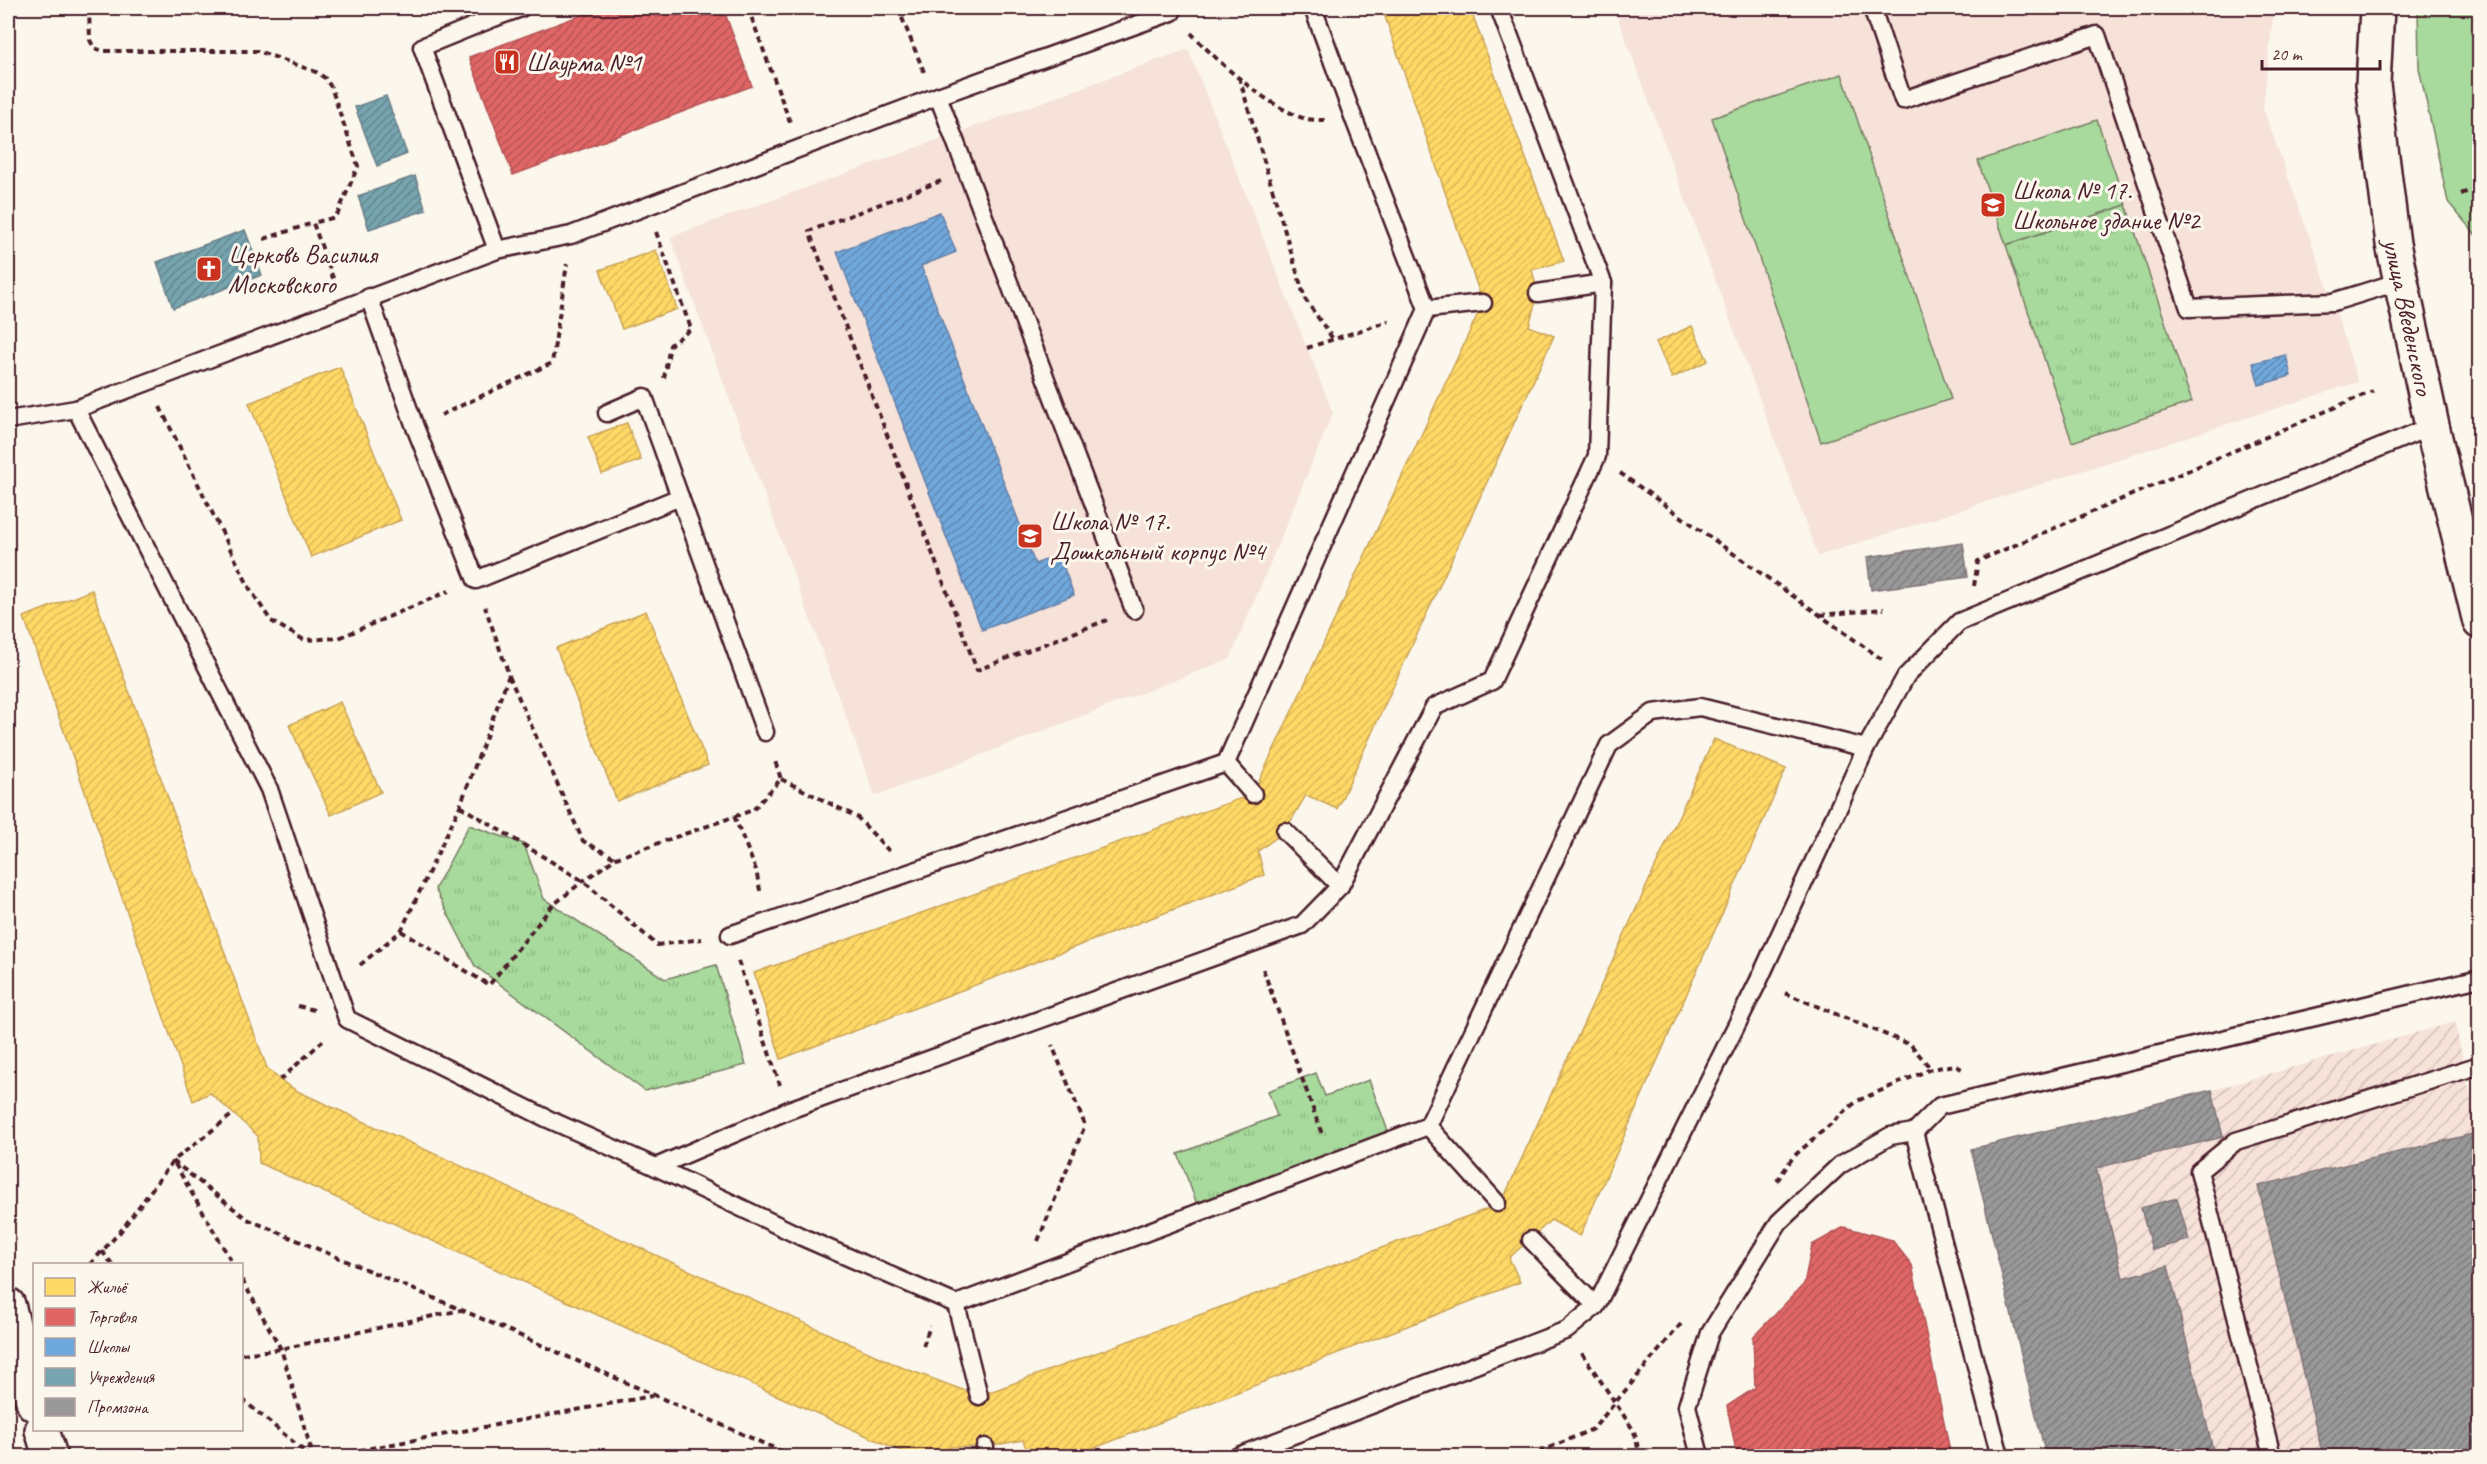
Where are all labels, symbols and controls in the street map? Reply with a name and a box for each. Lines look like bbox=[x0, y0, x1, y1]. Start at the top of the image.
scale bar bbox=[2262, 33, 2380, 71]
text: 20 m bbox=[2271, 43, 2304, 65]
place label: Шаурма №1 bbox=[526, 46, 643, 79]
restaurant icon: Шаурма №1 bbox=[492, 47, 522, 77]
place label: Школа № 17. Школьное здание №2 bbox=[2012, 174, 2202, 237]
school or university icon: Школа № 17. Школьное здание №2 bbox=[1978, 190, 2008, 220]
street label: улица Введенского bbox=[2376, 235, 2442, 400]
place label: Церковь Василия Московского bbox=[228, 238, 379, 301]
church icon: Церковь Василия Московского bbox=[194, 254, 224, 284]
place label: Школа № 17. Дошкольный корпус №4 bbox=[1050, 505, 1267, 568]
school or university icon: Школа № 17. Дошкольный корпус №4 bbox=[1015, 521, 1045, 551]
legend bbox=[33, 1263, 243, 1431]
text: Жильё bbox=[87, 1276, 129, 1298]
text: Торговля bbox=[87, 1306, 138, 1328]
text: Школы bbox=[87, 1336, 131, 1358]
text: Учреждения bbox=[87, 1366, 156, 1388]
text: Промзона bbox=[87, 1396, 149, 1418]

